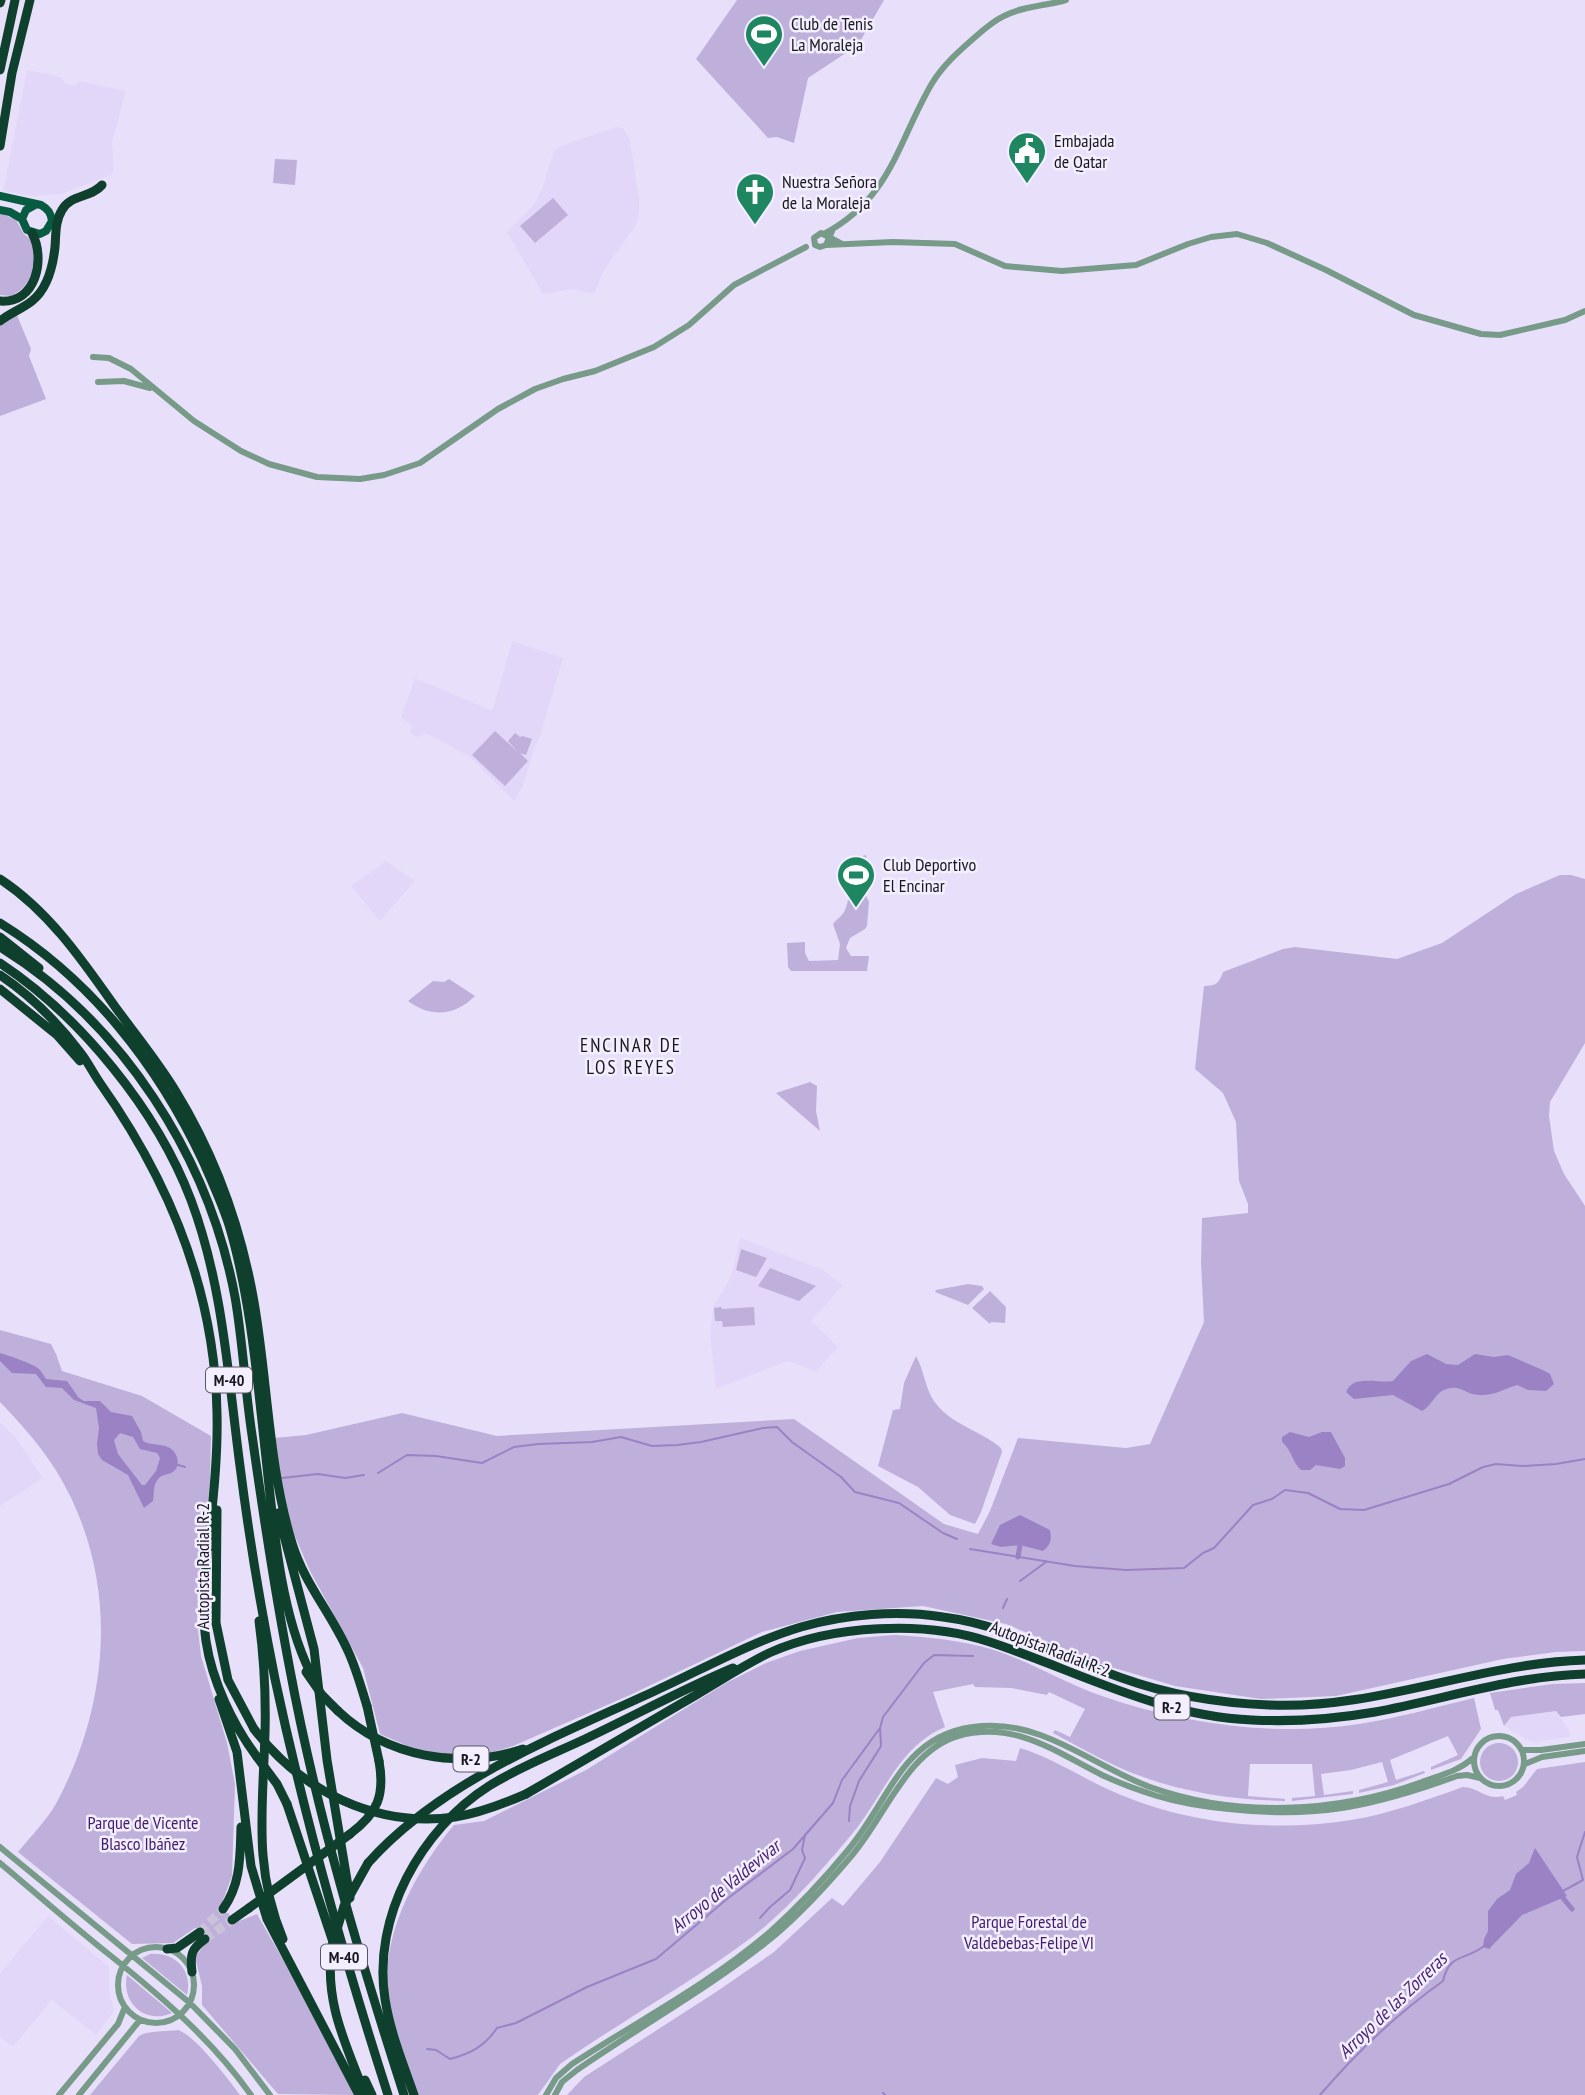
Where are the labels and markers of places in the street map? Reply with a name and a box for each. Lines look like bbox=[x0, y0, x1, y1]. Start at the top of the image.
place label: Club de Tenis La Moraleja bbox=[791, 12, 873, 56]
sports icon: Club de Tenis La Moraleja bbox=[743, 13, 785, 68]
place label: Embajada de Qatar bbox=[1054, 129, 1115, 173]
public building icon: Embajada de Qatar bbox=[1006, 130, 1048, 185]
place label: Nuestra Señora de la Moraleja bbox=[782, 170, 877, 214]
church icon: Nuestra Señora de la Moraleja bbox=[734, 171, 776, 226]
place label: Club Deportivo El Encinar bbox=[883, 853, 977, 897]
sports icon: Club Deportivo El Encinar bbox=[835, 854, 877, 909]

